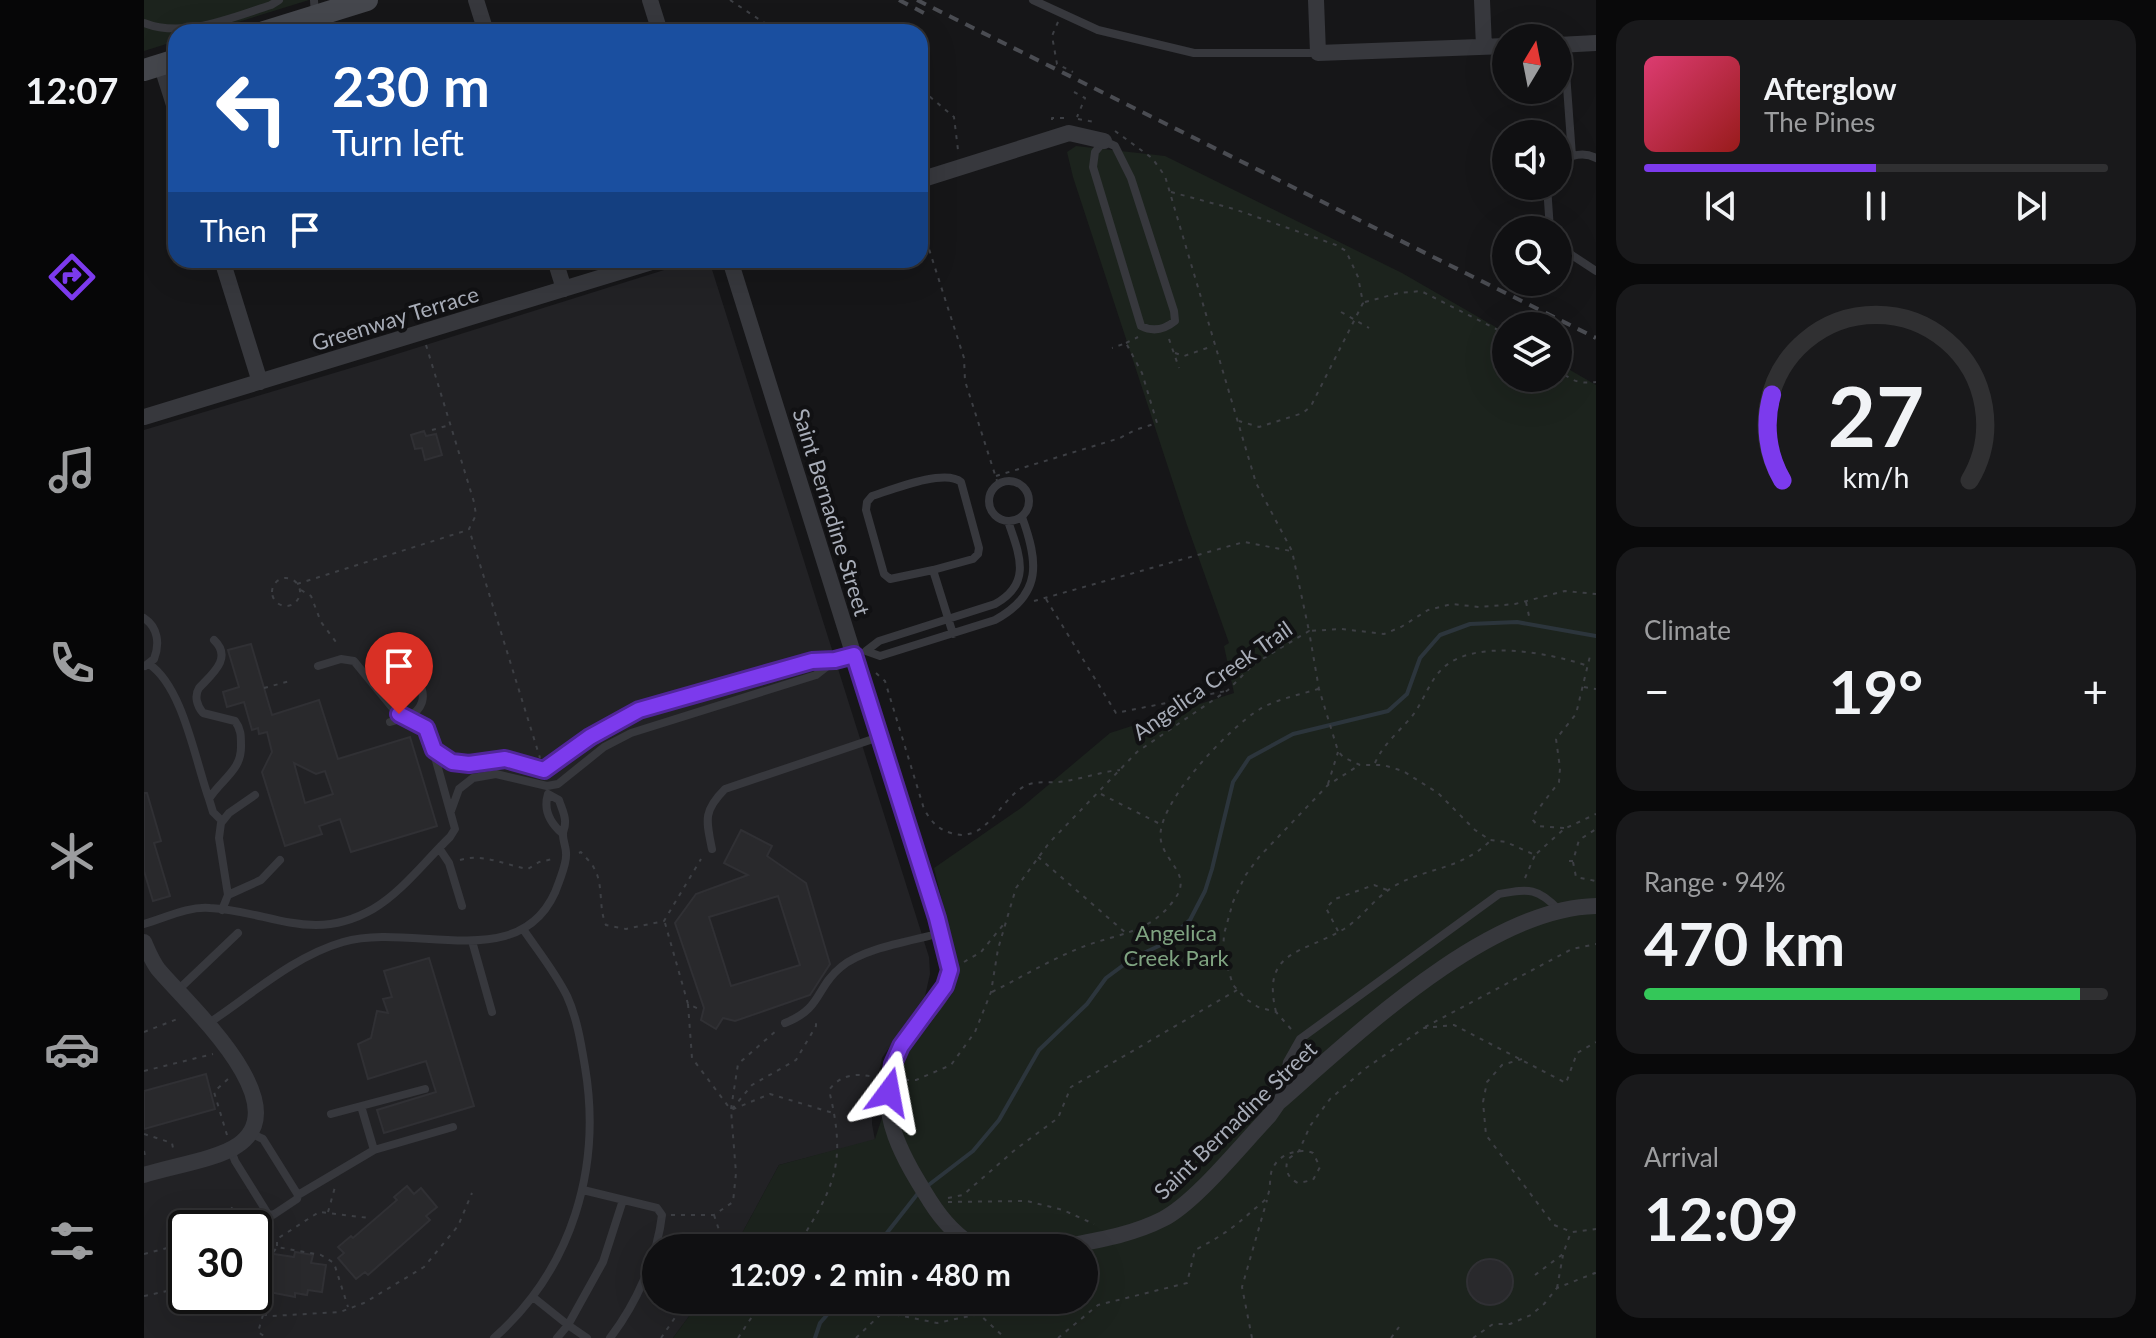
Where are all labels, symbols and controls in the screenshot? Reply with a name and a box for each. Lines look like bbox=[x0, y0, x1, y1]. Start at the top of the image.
north arrow bbox=[1492, 24, 1572, 104]
map controls bbox=[1492, 24, 1572, 392]
text: 230 m bbox=[332, 52, 490, 119]
icon: left bbox=[200, 56, 304, 160]
text: 12:07 bbox=[26, 68, 118, 112]
text: Afterglow bbox=[1764, 70, 1897, 106]
text: The Pines bbox=[1764, 106, 1875, 138]
text: Turn left bbox=[332, 120, 464, 164]
button: sound bbox=[1492, 120, 1572, 200]
icon: previous bbox=[1699, 184, 1743, 228]
icon: pause bbox=[1854, 184, 1898, 228]
icon: next bbox=[2009, 184, 2053, 228]
icon: arrive bbox=[283, 208, 327, 252]
text: Then bbox=[200, 212, 267, 248]
button: search bbox=[1492, 216, 1572, 296]
icon: directions bbox=[44, 249, 100, 305]
street label: Greenway Terrace bbox=[308, 280, 482, 356]
button: layers bbox=[1492, 312, 1572, 392]
text: 27 bbox=[1828, 365, 1924, 465]
street label: Saint Bernadine Street bbox=[788, 405, 876, 619]
icon: music bbox=[44, 442, 100, 498]
text: km/h bbox=[1843, 461, 1909, 495]
text: Climate bbox=[1644, 614, 1731, 646]
street label: Angelica Creek Trail bbox=[1127, 615, 1297, 745]
pin bbox=[365, 632, 433, 714]
icon: phone bbox=[44, 635, 100, 691]
icon: arrive bbox=[377, 644, 421, 688]
text: 19° bbox=[1829, 655, 1923, 727]
text: − bbox=[1644, 665, 1670, 717]
text: + bbox=[2082, 665, 2108, 717]
icon: climate bbox=[44, 828, 100, 884]
text: Range · 94% bbox=[1644, 866, 1786, 898]
text: 470 km bbox=[1644, 907, 1845, 979]
park label: Angelica Creek Park bbox=[1123, 919, 1229, 971]
icon: car bbox=[44, 1021, 100, 1077]
street label: Saint Bernadine Street bbox=[1148, 1035, 1322, 1205]
position arrow bbox=[847, 1050, 931, 1134]
text: Arrival bbox=[1644, 1141, 1719, 1173]
text: 12:09 bbox=[1644, 1182, 1799, 1254]
speed limit sign: 30 bbox=[168, 1210, 272, 1314]
icon: filters bbox=[44, 1213, 100, 1269]
text: 12:09 · 2 min · 480 m bbox=[729, 1256, 1011, 1292]

